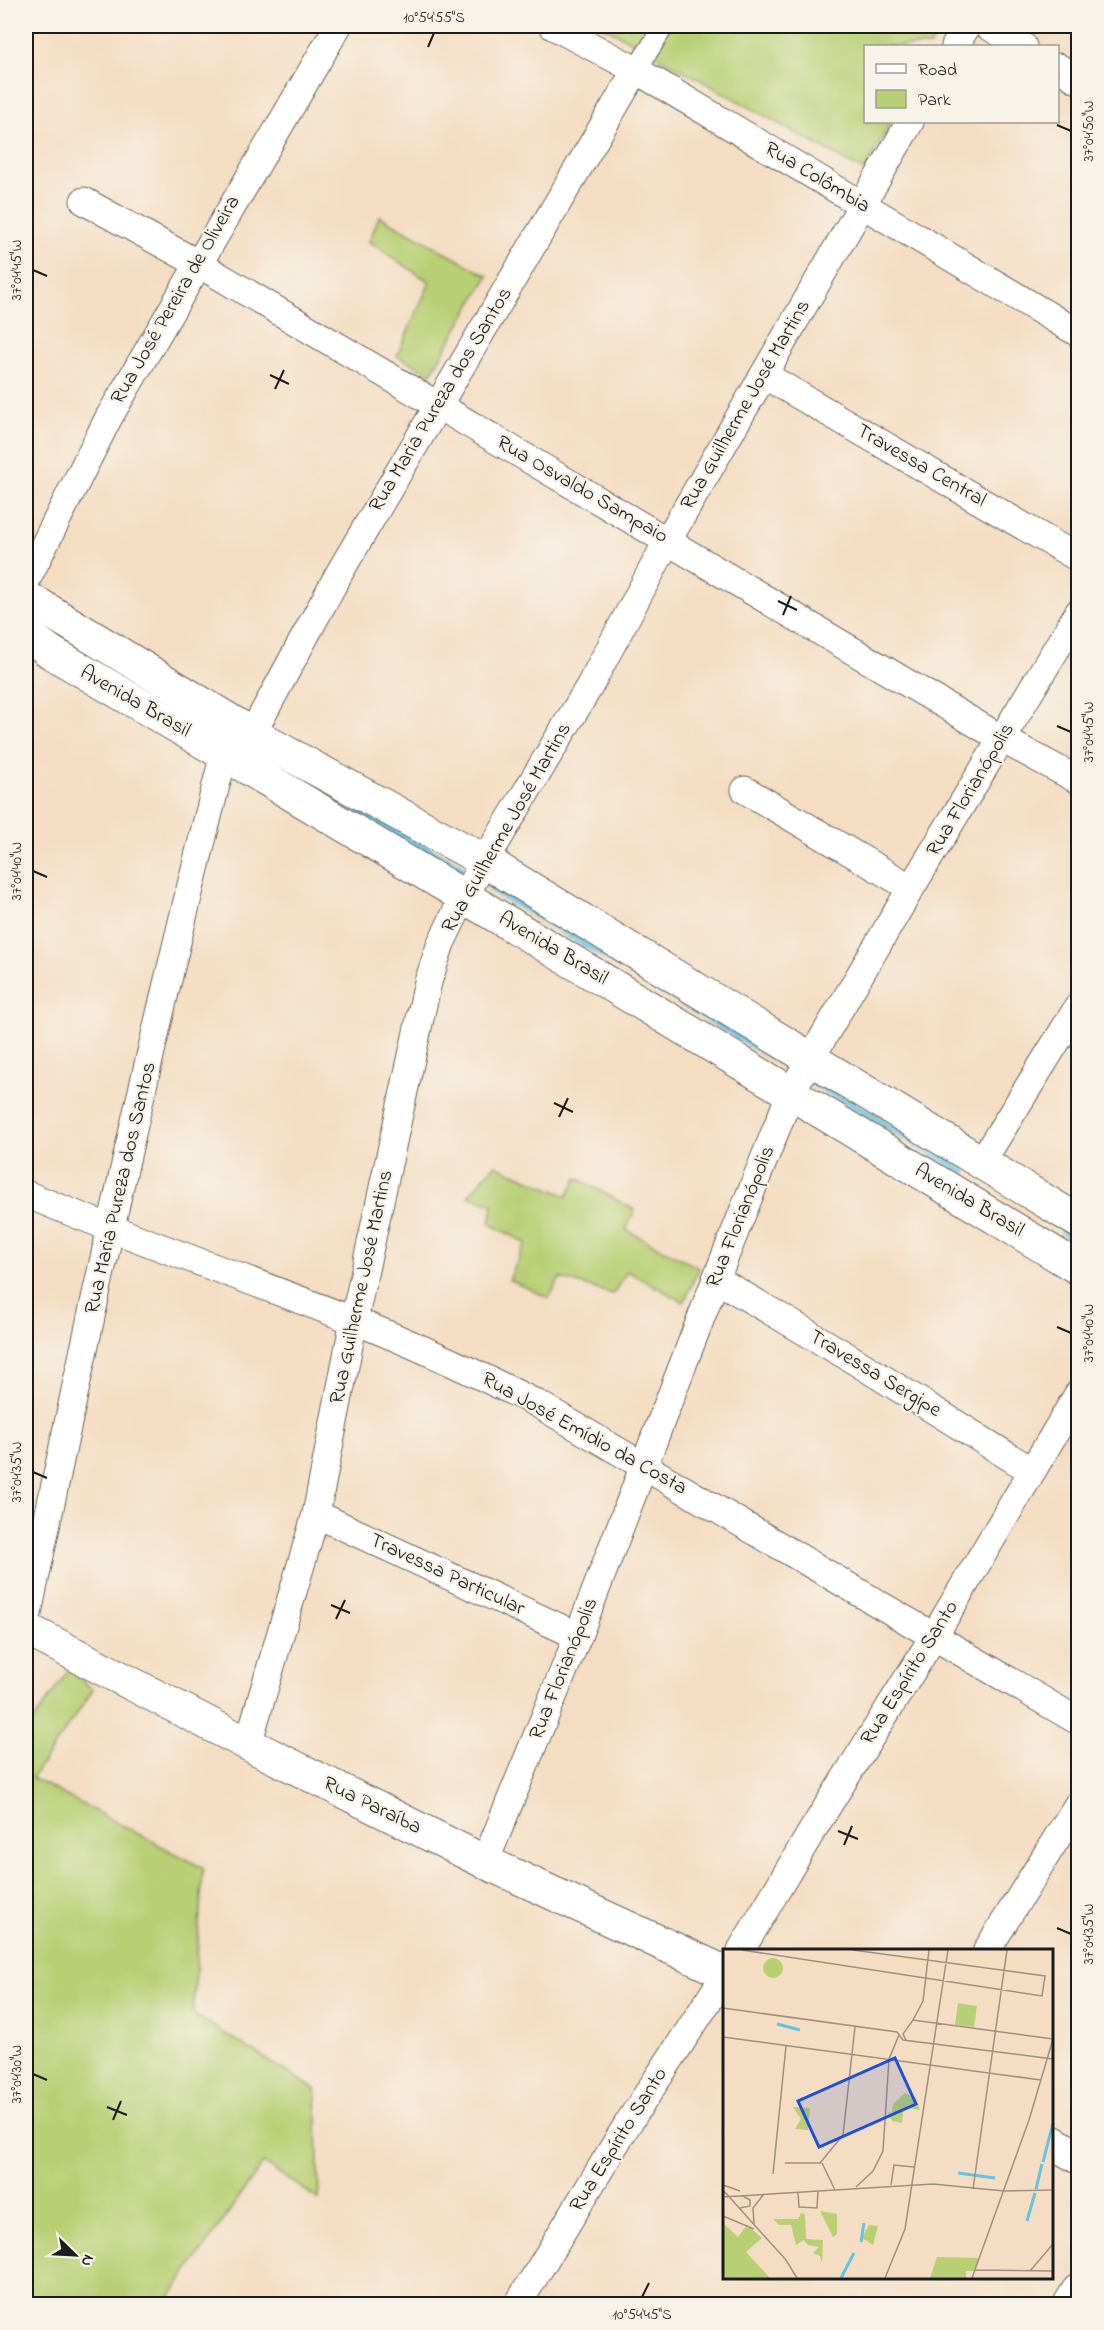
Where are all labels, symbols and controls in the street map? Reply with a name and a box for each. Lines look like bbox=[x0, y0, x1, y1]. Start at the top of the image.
text: 10°54'55"S bbox=[403, 7, 465, 29]
legend bbox=[864, 45, 1059, 123]
text: Road bbox=[918, 58, 957, 84]
text: Park bbox=[918, 88, 951, 114]
text: 37°04'50"W bbox=[1078, 101, 1100, 161]
street label: Rua Colômbia bbox=[758, 135, 876, 221]
street label: Rua José Pereira de Oliveira bbox=[104, 190, 248, 410]
text: 37°04'45"W bbox=[6, 240, 28, 300]
street label: Rua Maria Pureza dos Santos bbox=[362, 282, 520, 518]
street label: Rua Guilherme José Martins bbox=[673, 294, 819, 516]
street label: Travessa Central bbox=[850, 417, 992, 515]
street label: Rua Osvaldo Sampaio bbox=[490, 428, 674, 552]
street label: Avenida Brasil bbox=[74, 658, 196, 746]
text: 37°04'45"W bbox=[1078, 702, 1100, 762]
street label: Rua Guilherme José Martins bbox=[434, 717, 580, 939]
street label: Rua Florianópolis bbox=[919, 718, 1023, 862]
text: 37°04'40"W bbox=[6, 842, 28, 900]
street label: Avenida Brasil bbox=[492, 904, 614, 994]
street label: Rua Maria Pureza dos Santos bbox=[77, 1059, 165, 1317]
street label: Rua Florianópolis bbox=[699, 1141, 783, 1293]
street label: Avenida Brasil bbox=[908, 1156, 1030, 1246]
street label: Rua Guilherme José Martins bbox=[323, 1167, 401, 1407]
text: 37°04'40"W bbox=[1078, 1304, 1100, 1362]
street label: Travessa Sergipe bbox=[802, 1323, 947, 1427]
street label: Rua José Emídio da Costa bbox=[476, 1365, 692, 1503]
text: 37°04'35"W bbox=[6, 1442, 28, 1502]
street label: Travessa Particular bbox=[364, 1526, 530, 1624]
street label: Rua Florianópolis bbox=[522, 1593, 606, 1745]
street label: Rua Espírito Santo bbox=[853, 1595, 967, 1751]
street label: Rua Paraíba bbox=[318, 1769, 426, 1843]
text: 37°04'35"W bbox=[1078, 1904, 1100, 1964]
inset map bbox=[723, 1949, 1053, 2279]
text: 37°04'30"W bbox=[6, 2045, 28, 2103]
street label: Rua Espírito Santo bbox=[562, 2062, 676, 2218]
north arrow bbox=[45, 2225, 105, 2285]
text: N bbox=[74, 2250, 100, 2270]
text: 10°54'45"S bbox=[612, 2304, 672, 2326]

